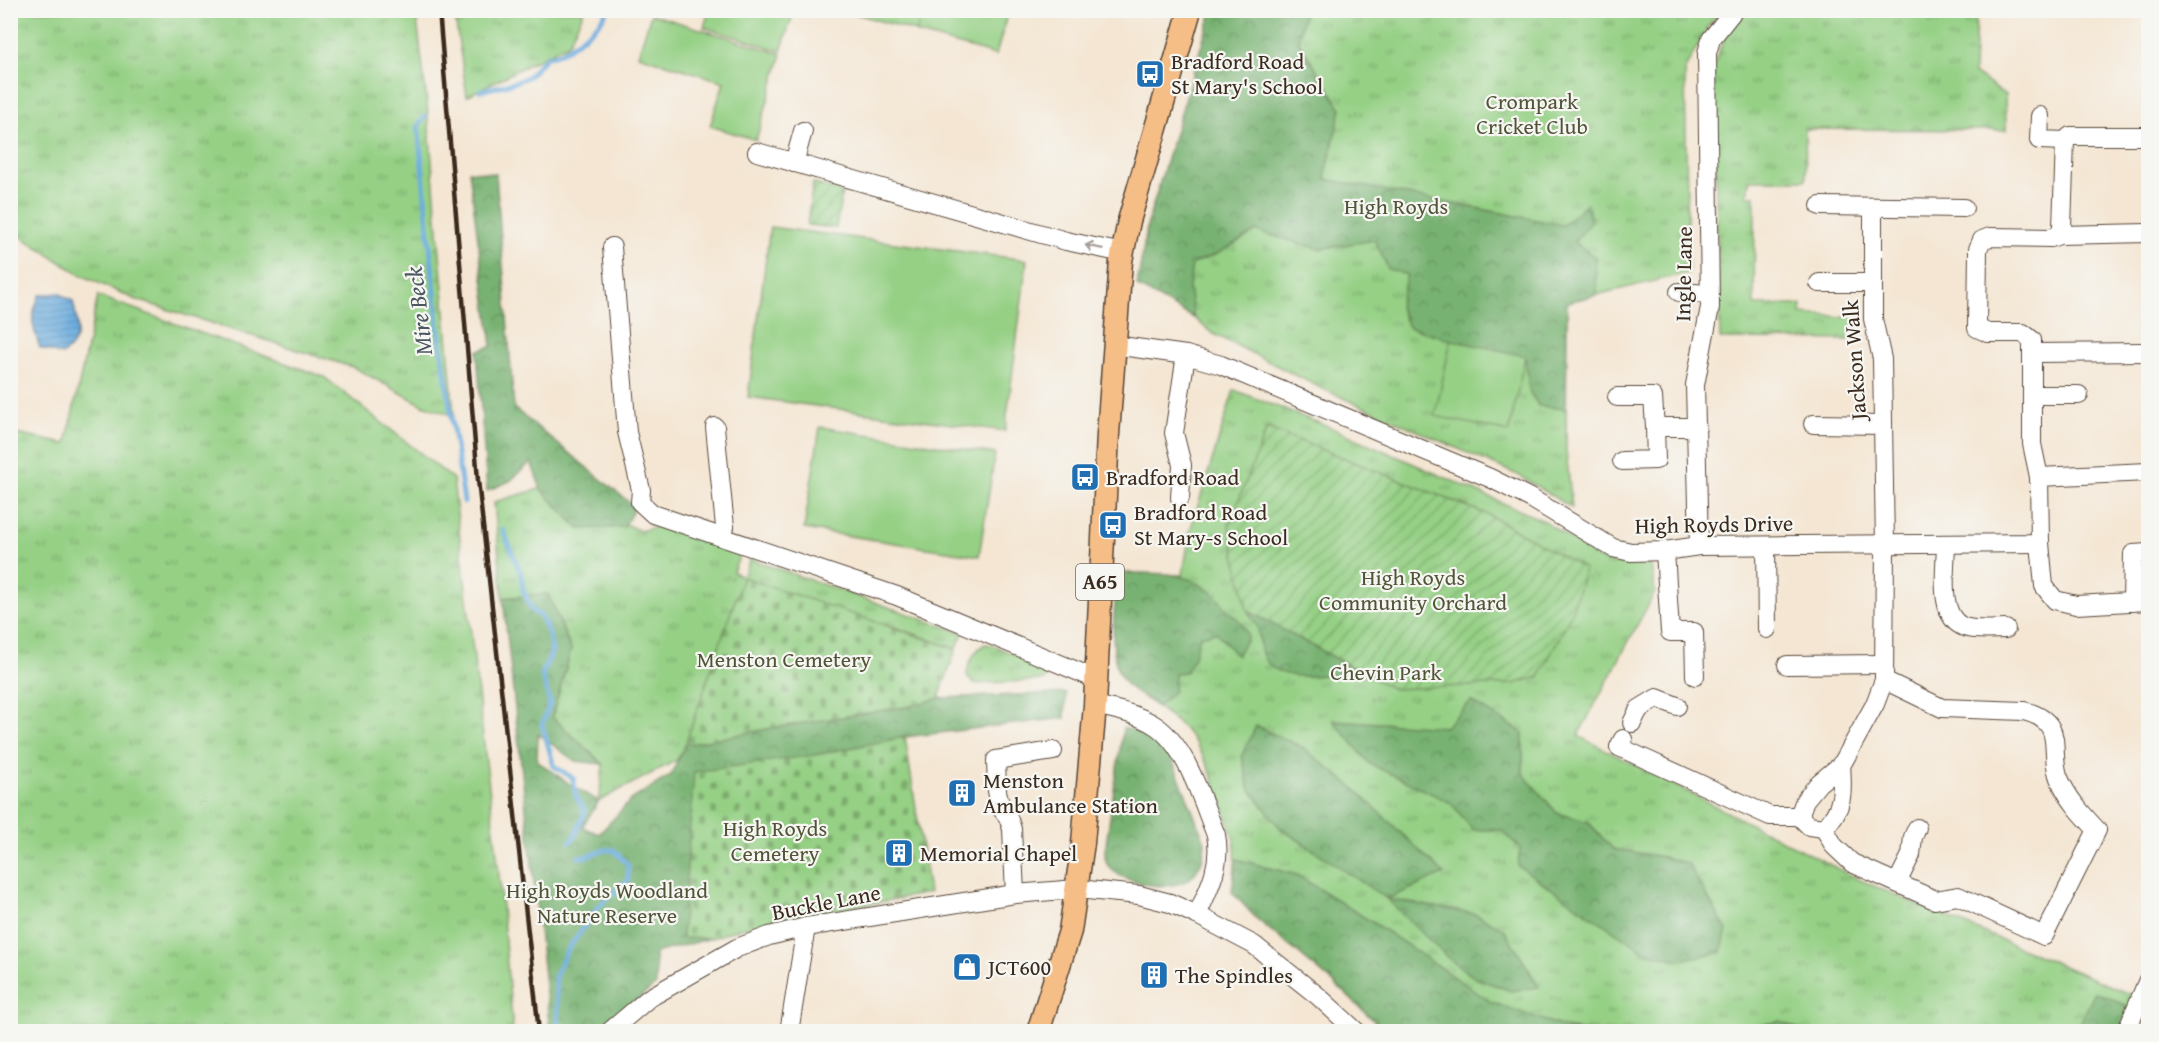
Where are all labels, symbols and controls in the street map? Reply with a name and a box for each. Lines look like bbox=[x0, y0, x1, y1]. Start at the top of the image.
place label: Bradford Road St Mary's School bbox=[1171, 45, 1323, 102]
bus stop icon: Bradford Road St Mary's School bbox=[1134, 58, 1166, 90]
park label: Crompark Cricket Club bbox=[1476, 85, 1588, 142]
park label: High Royds bbox=[1344, 190, 1448, 222]
street label: Ingle Lane bbox=[1666, 226, 1700, 322]
one-way arrow bbox=[1085, 241, 1105, 252]
water label: Mire Beck bbox=[396, 265, 441, 357]
street label: Jackson Walk bbox=[1834, 298, 1874, 424]
bus stop icon: Bradford Road bbox=[1069, 461, 1101, 493]
place label: Bradford Road bbox=[1106, 461, 1239, 493]
place label: Bradford Road St Mary-s School bbox=[1134, 496, 1288, 553]
street label: High Royds Drive bbox=[1635, 507, 1793, 541]
bus stop icon: Bradford Road St Mary-s School bbox=[1097, 509, 1129, 541]
park label: High Royds Community Orchard bbox=[1319, 561, 1507, 618]
road number: A65 bbox=[1076, 564, 1124, 600]
park label: Menston Cemetery bbox=[697, 643, 871, 675]
park label: Chevin Park bbox=[1330, 656, 1443, 688]
place label: Menston Ambulance Station bbox=[983, 764, 1159, 821]
building icon: Menston Ambulance Station bbox=[946, 777, 978, 809]
park label: High Royds Cemetery bbox=[723, 812, 827, 869]
building icon: Memorial Chapel bbox=[883, 837, 915, 869]
place label: Memorial Chapel bbox=[920, 837, 1077, 869]
park label: High Royds Woodland Nature Reserve bbox=[506, 874, 708, 931]
street label: Buckle Lane bbox=[769, 876, 883, 928]
shop icon: JCT600 bbox=[951, 951, 983, 983]
place label: JCT600 bbox=[985, 951, 1051, 983]
building icon: The Spindles bbox=[1138, 959, 1170, 991]
place label: The Spindles bbox=[1175, 959, 1293, 991]

